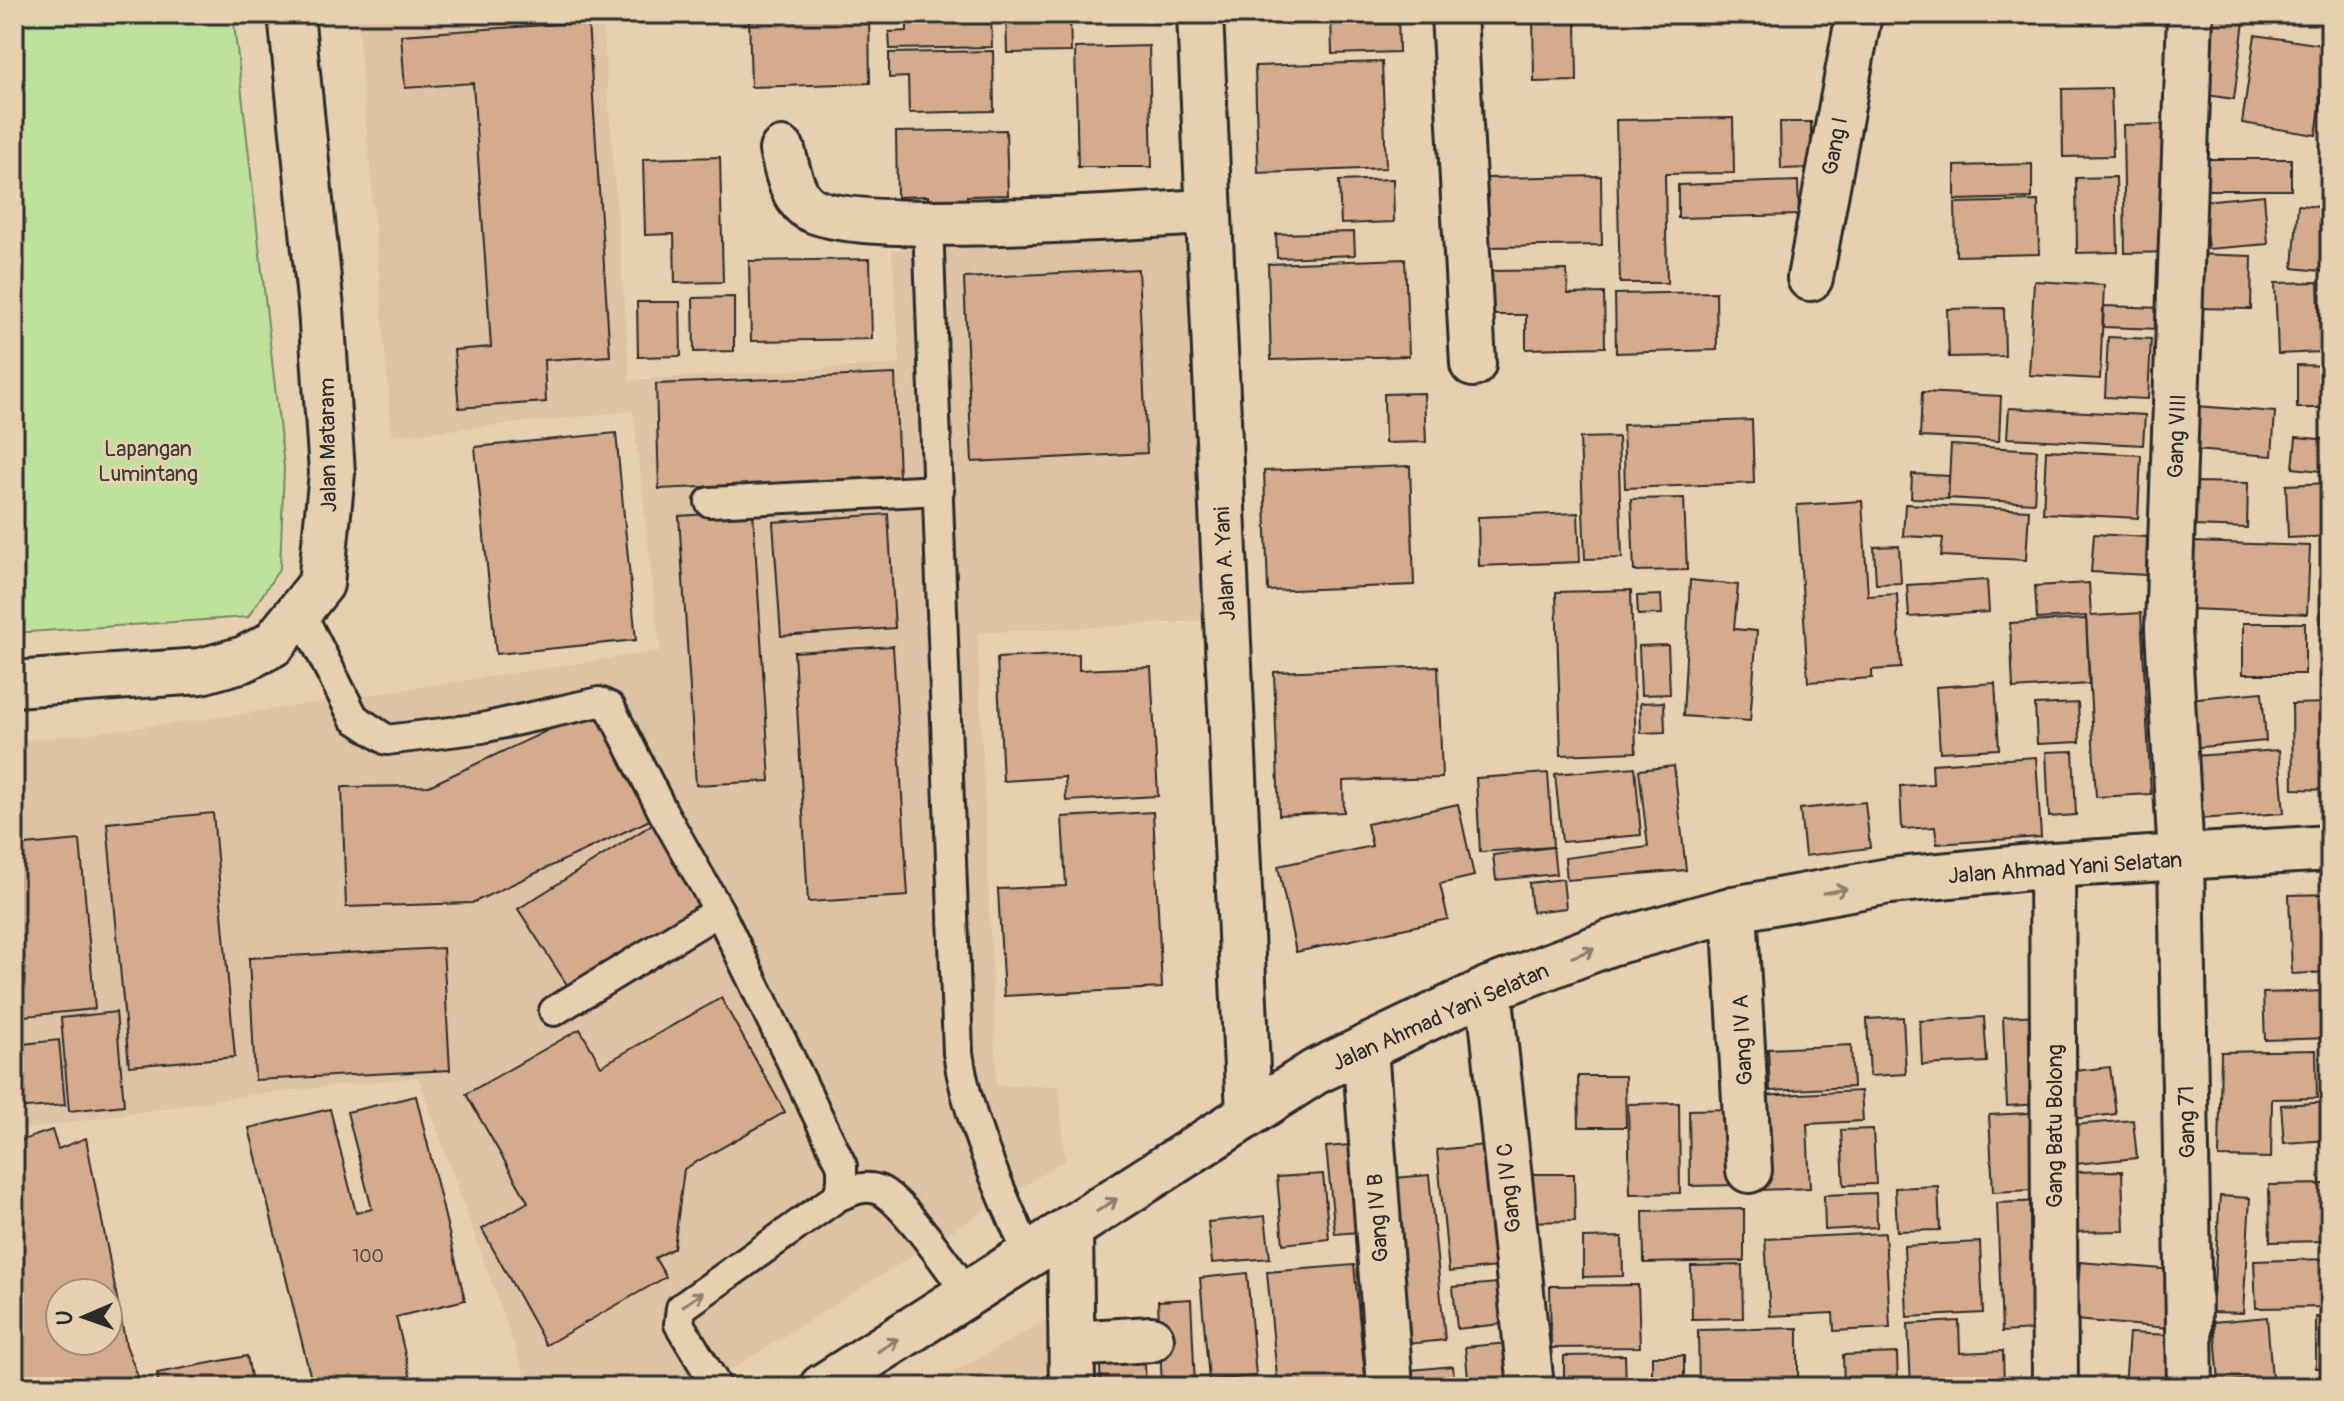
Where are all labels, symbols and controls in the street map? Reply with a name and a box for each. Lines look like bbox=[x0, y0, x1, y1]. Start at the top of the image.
street label: Gang I bbox=[1816, 115, 1854, 178]
street label: Jalan Mataram bbox=[313, 377, 343, 513]
street label: Gang VIII bbox=[2162, 393, 2192, 479]
park label: Lapangan Lumintang bbox=[98, 435, 198, 488]
street label: Jalan A. Yani bbox=[1208, 506, 1242, 622]
street label: Jalan Ahmad Yani Selatan bbox=[1947, 846, 2183, 890]
one-way arrow bbox=[1821, 882, 1847, 897]
one-way arrow bbox=[1570, 945, 1595, 959]
street label: Jalan Ahmad Yani Selatan bbox=[1328, 956, 1553, 1077]
street label: Gang IV A bbox=[1727, 994, 1759, 1086]
street label: Gang Batu Bolong bbox=[2041, 1044, 2069, 1208]
street label: Gang 71 bbox=[2172, 1085, 2202, 1159]
street label: Gang IV C bbox=[1490, 1142, 1528, 1234]
street label: Gang IV B bbox=[1361, 1173, 1395, 1263]
one-way arrow bbox=[1095, 1196, 1118, 1212]
house number: 100 bbox=[352, 1245, 384, 1268]
north arrow bbox=[44, 1277, 124, 1357]
one-way arrow bbox=[682, 1291, 704, 1307]
text: U bbox=[51, 1310, 79, 1325]
one-way arrow bbox=[876, 1337, 899, 1353]

